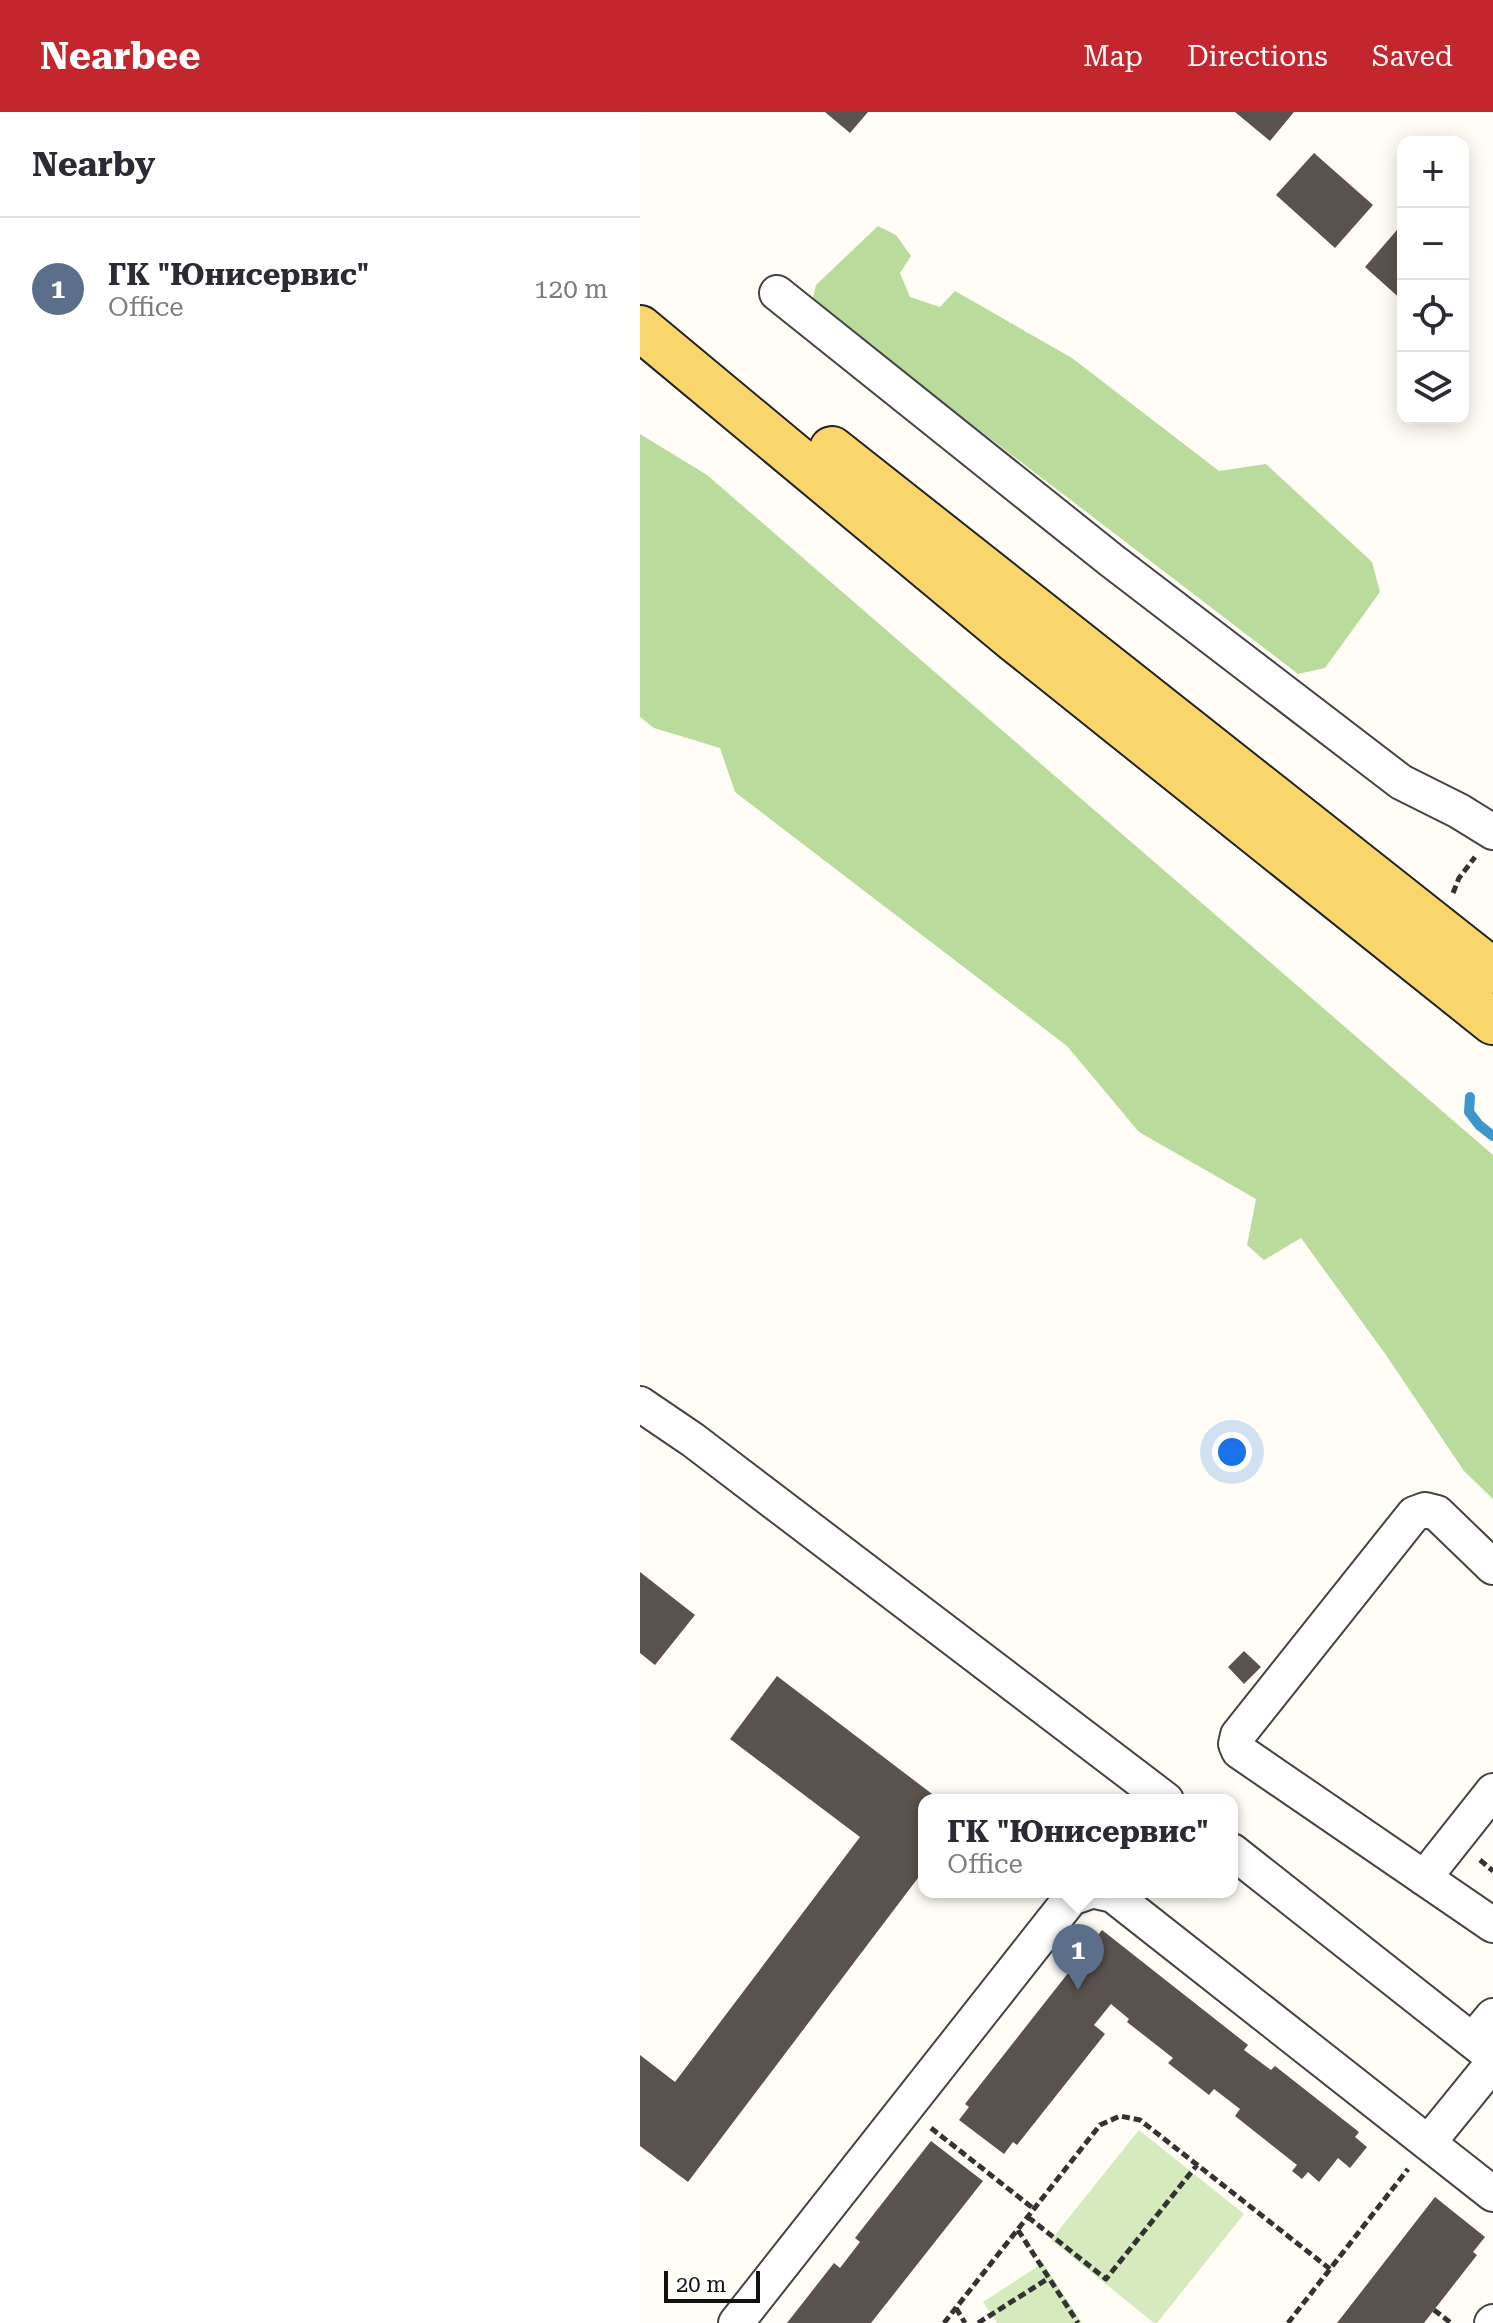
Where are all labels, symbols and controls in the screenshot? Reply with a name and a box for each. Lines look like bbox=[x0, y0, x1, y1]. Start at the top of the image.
text: Nearbee bbox=[40, 34, 201, 78]
text: Map bbox=[1083, 40, 1143, 73]
text: Directions bbox=[1187, 40, 1328, 73]
text: Saved bbox=[1372, 40, 1453, 73]
map controls bbox=[1397, 136, 1469, 424]
button: + bbox=[1397, 136, 1469, 208]
text: Nearby bbox=[32, 144, 155, 184]
button: − bbox=[1397, 208, 1469, 280]
text: ГК "Юнисервис" bbox=[108, 257, 369, 292]
text: 1 bbox=[51, 274, 65, 304]
text: 120 m bbox=[534, 274, 608, 304]
button: locate bbox=[1397, 280, 1469, 352]
text: Office bbox=[108, 292, 184, 322]
button: layers bbox=[1397, 352, 1469, 424]
your location bbox=[1212, 1432, 1252, 1472]
popup bbox=[918, 1794, 1238, 1898]
text: ГК "Юнисервис" bbox=[947, 1814, 1209, 1849]
text: Office bbox=[947, 1849, 1023, 1879]
pin: 1 bbox=[1052, 1924, 1104, 1990]
scale bar bbox=[664, 2267, 760, 2303]
text: 20 m bbox=[676, 2272, 726, 2297]

